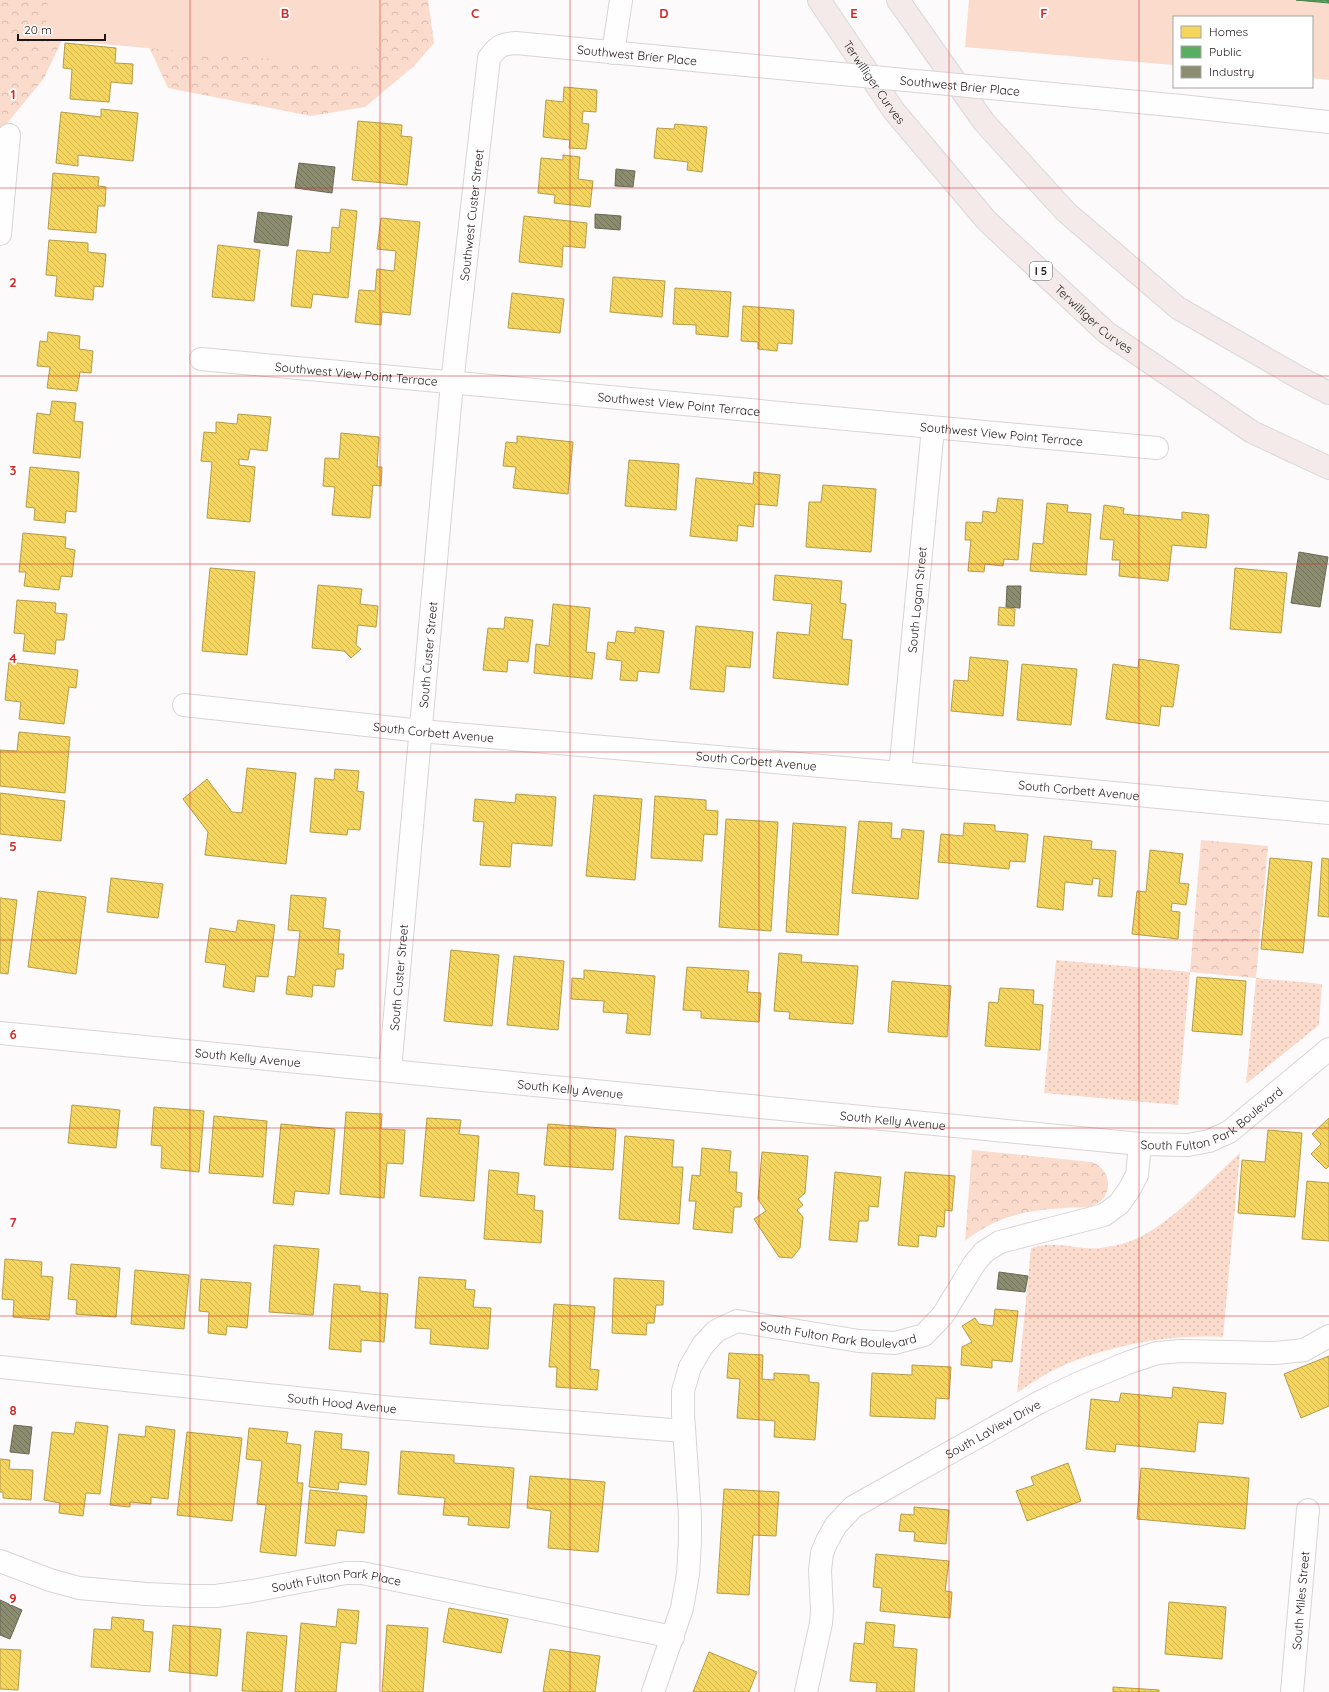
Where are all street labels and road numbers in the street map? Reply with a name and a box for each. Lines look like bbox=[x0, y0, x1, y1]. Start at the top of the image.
street label: Terwilliger Curves bbox=[841, 37, 909, 127]
street label: Southwest Brier Place bbox=[576, 41, 698, 68]
street label: Southwest Brier Place bbox=[899, 72, 1021, 98]
street label: Southwest Custer Street bbox=[456, 148, 486, 281]
road number: I 5 bbox=[1030, 262, 1052, 280]
street label: Terwilliger Curves bbox=[1052, 281, 1136, 356]
street label: Southwest View Point Terrace bbox=[274, 358, 439, 389]
street label: Southwest View Point Terrace bbox=[597, 388, 761, 419]
street label: Southwest View Point Terrace bbox=[920, 418, 1084, 449]
street label: South Logan Street bbox=[904, 546, 929, 653]
street label: South Custer Street bbox=[415, 601, 440, 709]
street label: South Corbett Avenue bbox=[372, 718, 495, 745]
street label: South Corbett Avenue bbox=[695, 748, 818, 773]
street label: South Corbett Avenue bbox=[1018, 777, 1140, 803]
street label: South Custer Street bbox=[386, 923, 411, 1031]
street label: South Kelly Avenue bbox=[194, 1045, 302, 1070]
street label: South Kelly Avenue bbox=[517, 1076, 624, 1101]
street label: South Fulton Park Boulevard bbox=[1140, 1083, 1286, 1153]
street label: South Kelly Avenue bbox=[839, 1107, 947, 1133]
street label: South Fulton Park Boulevard bbox=[759, 1317, 918, 1351]
street label: South Hood Avenue bbox=[287, 1390, 398, 1416]
street label: South LaView Drive bbox=[942, 1396, 1043, 1461]
street label: South Miles Street bbox=[1288, 1551, 1312, 1650]
street label: South Fulton Park Place bbox=[270, 1566, 403, 1595]

